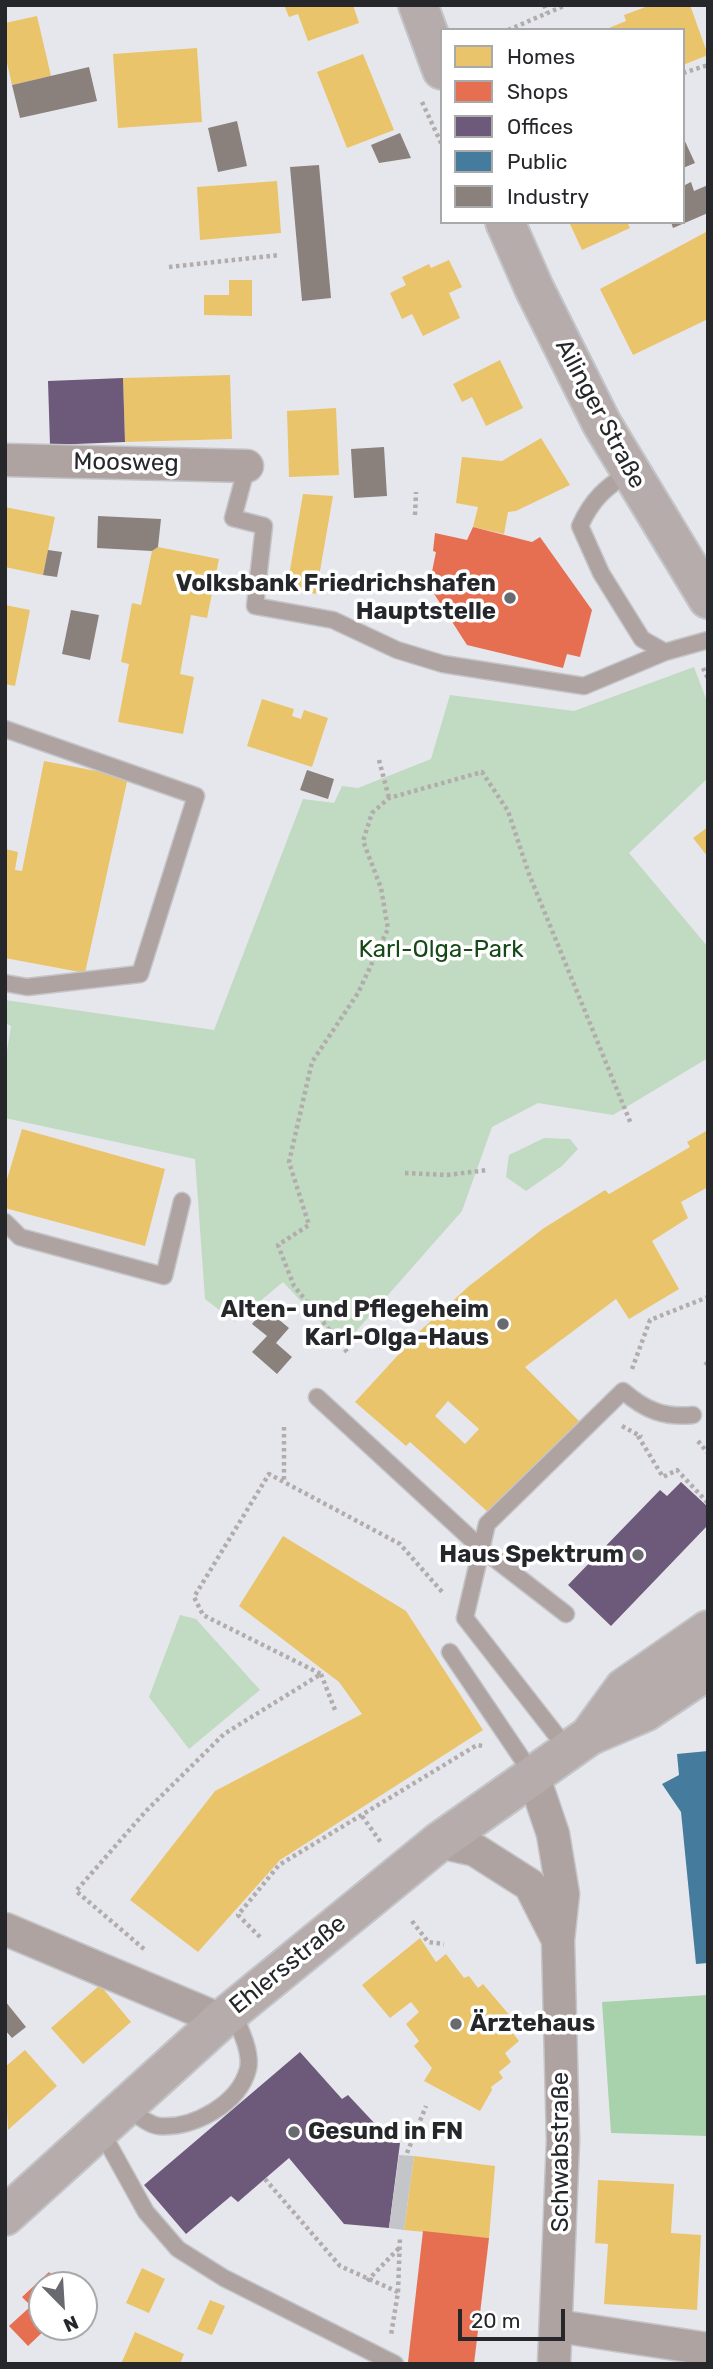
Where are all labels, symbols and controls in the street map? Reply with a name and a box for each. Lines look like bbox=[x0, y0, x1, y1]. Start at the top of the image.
legend bbox=[440, 28, 685, 224]
text: Homes bbox=[507, 44, 575, 69]
text: Shops bbox=[507, 79, 568, 104]
text: Offices bbox=[507, 114, 573, 139]
text: Public bbox=[507, 149, 567, 174]
text: Industry bbox=[507, 184, 589, 209]
street label: Ailinger Straße bbox=[549, 334, 651, 494]
street label: Moosweg bbox=[73, 448, 179, 478]
place label: Volksbank Friedrichshafen Hauptstelle bbox=[176, 570, 496, 626]
marker: Volksbank Friedrichshafen Hauptstelle bbox=[502, 590, 518, 606]
park label: Karl-Olga-Park bbox=[358, 936, 524, 964]
place label: Alten- und Pflegeheim Karl-Olga-Haus bbox=[221, 1296, 489, 1352]
marker: Alten- und Pflegeheim Karl-Olga-Haus bbox=[495, 1316, 511, 1332]
place label: Haus Spektrum bbox=[439, 1541, 624, 1569]
marker: Haus Spektrum bbox=[630, 1547, 646, 1563]
street label: Ehlersstraße bbox=[224, 1909, 352, 2021]
place label: Ärztehaus bbox=[470, 2010, 595, 2038]
marker: Ärztehaus bbox=[448, 2016, 464, 2032]
street label: Schwabstraße bbox=[547, 2072, 575, 2232]
place label: Gesund in FN bbox=[308, 2118, 463, 2146]
marker: Gesund in FN bbox=[286, 2124, 302, 2140]
north arrow bbox=[28, 2271, 98, 2341]
scale bar bbox=[461, 2296, 568, 2340]
text: 20 m bbox=[471, 2308, 520, 2333]
text: N bbox=[60, 2311, 82, 2337]

